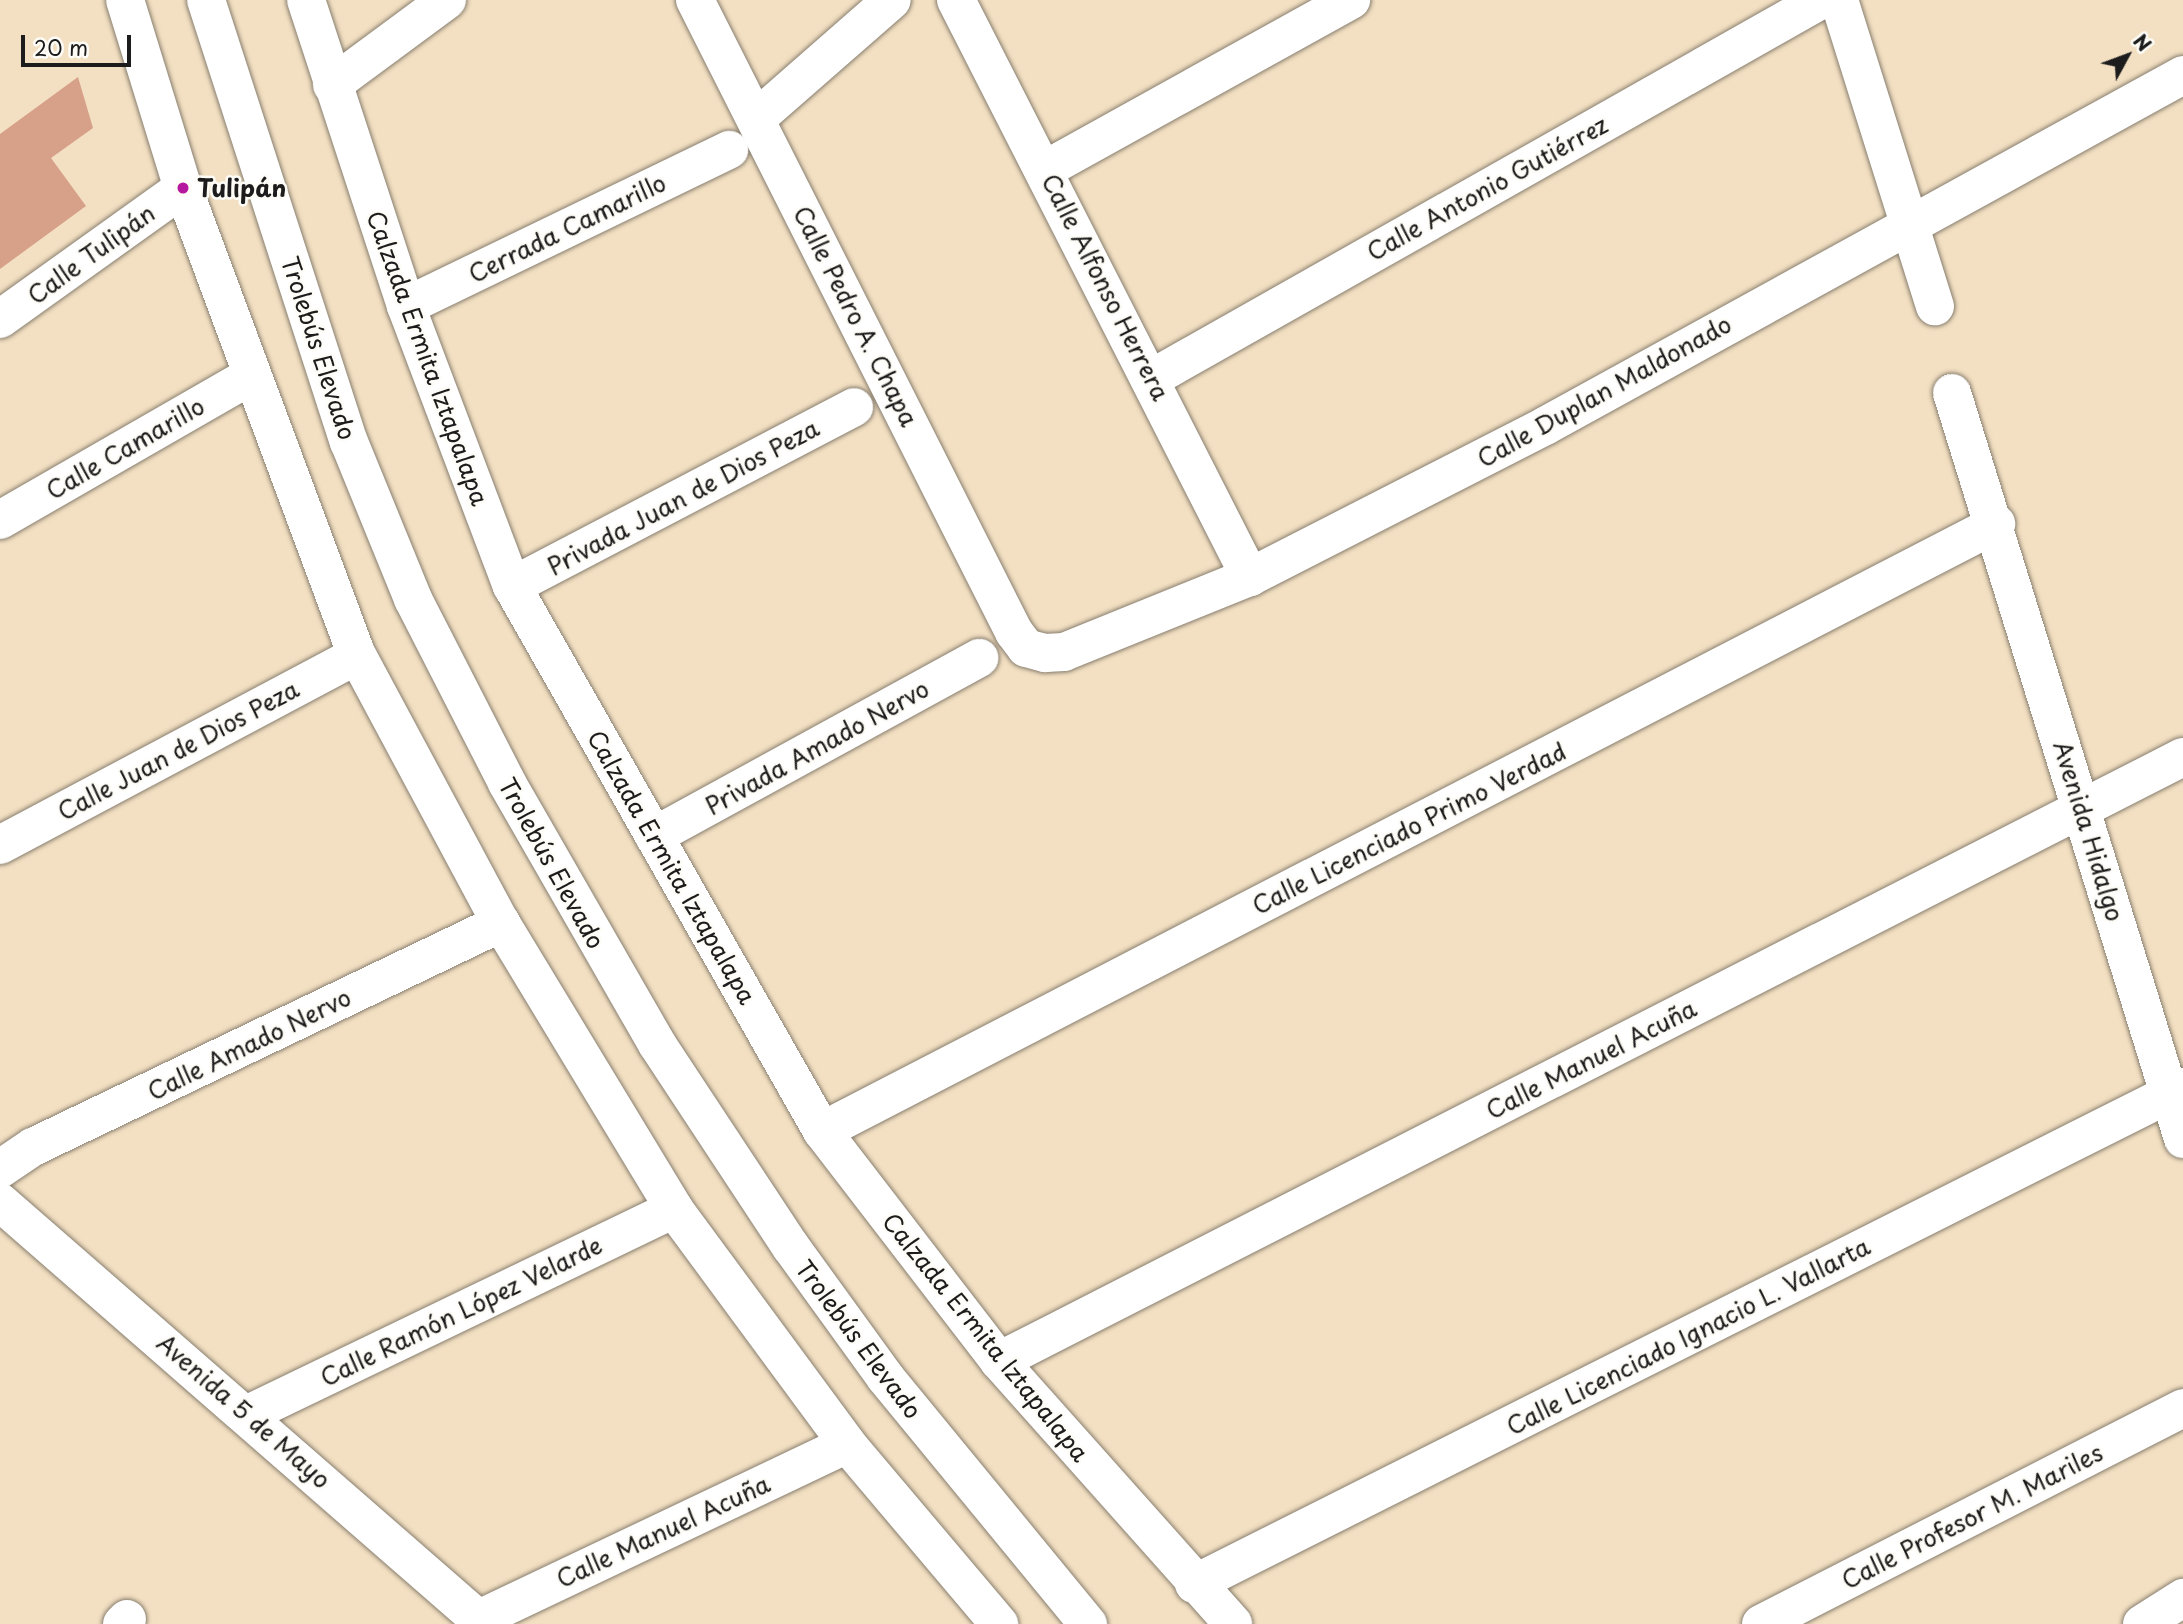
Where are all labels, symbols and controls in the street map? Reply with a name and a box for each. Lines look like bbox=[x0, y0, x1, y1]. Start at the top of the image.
scale bar bbox=[24, 21, 135, 65]
north arrow bbox=[2092, 21, 2162, 91]
text: N bbox=[2127, 27, 2158, 57]
text: 20 m bbox=[34, 31, 88, 63]
street label: Calle Antonio Gutiérrez bbox=[1361, 109, 1613, 267]
street label: Cerrada Camarillo bbox=[464, 168, 670, 288]
street label: Calle Alfonso Herrera bbox=[1036, 168, 1176, 406]
place label: Tulipán bbox=[197, 174, 286, 202]
marker: Tulipán bbox=[175, 180, 191, 196]
street label: Calle Tulipán bbox=[21, 198, 161, 310]
street label: Calle Pedro A. Chapa bbox=[787, 199, 925, 433]
street label: Calzada Ermita Iztapalapa bbox=[361, 207, 495, 509]
street label: Trolebús Elevado bbox=[276, 253, 362, 443]
street label: Calle Duplan Maldonado bbox=[1472, 309, 1736, 473]
street label: Calle Camarillo bbox=[41, 391, 209, 505]
street label: Privada Juan de Dios Peza bbox=[542, 413, 824, 581]
street label: Calle Juan de Dios Peza bbox=[50, 673, 306, 827]
street label: Privada Amado Nervo bbox=[700, 673, 934, 821]
street label: Calzada Ermita Iztapalapa bbox=[582, 725, 762, 1009]
street label: Calle Licenciado Primo Verdad bbox=[1246, 735, 1572, 921]
street label: Avenida Hidalgo bbox=[2048, 736, 2130, 926]
street label: Trolebús Elevado bbox=[493, 773, 611, 953]
street label: Calle Amado Nervo bbox=[143, 982, 355, 1106]
street label: Calle Manuel Acuña bbox=[1480, 993, 1702, 1125]
street label: Calzada Ermita Iztapalapa bbox=[877, 1207, 1095, 1467]
street label: Calle Ramón López Velarde bbox=[314, 1230, 608, 1392]
street label: Calle Licenciado Ignacio L. Vallarta bbox=[1500, 1231, 1876, 1441]
street label: Trolebús Elevado bbox=[790, 1254, 928, 1424]
street label: Avenida 5 de Mayo bbox=[151, 1327, 337, 1495]
street label: Calle Profesor M. Mariles bbox=[1836, 1437, 2108, 1595]
street label: Calle Manuel Acuña bbox=[551, 1469, 775, 1593]

